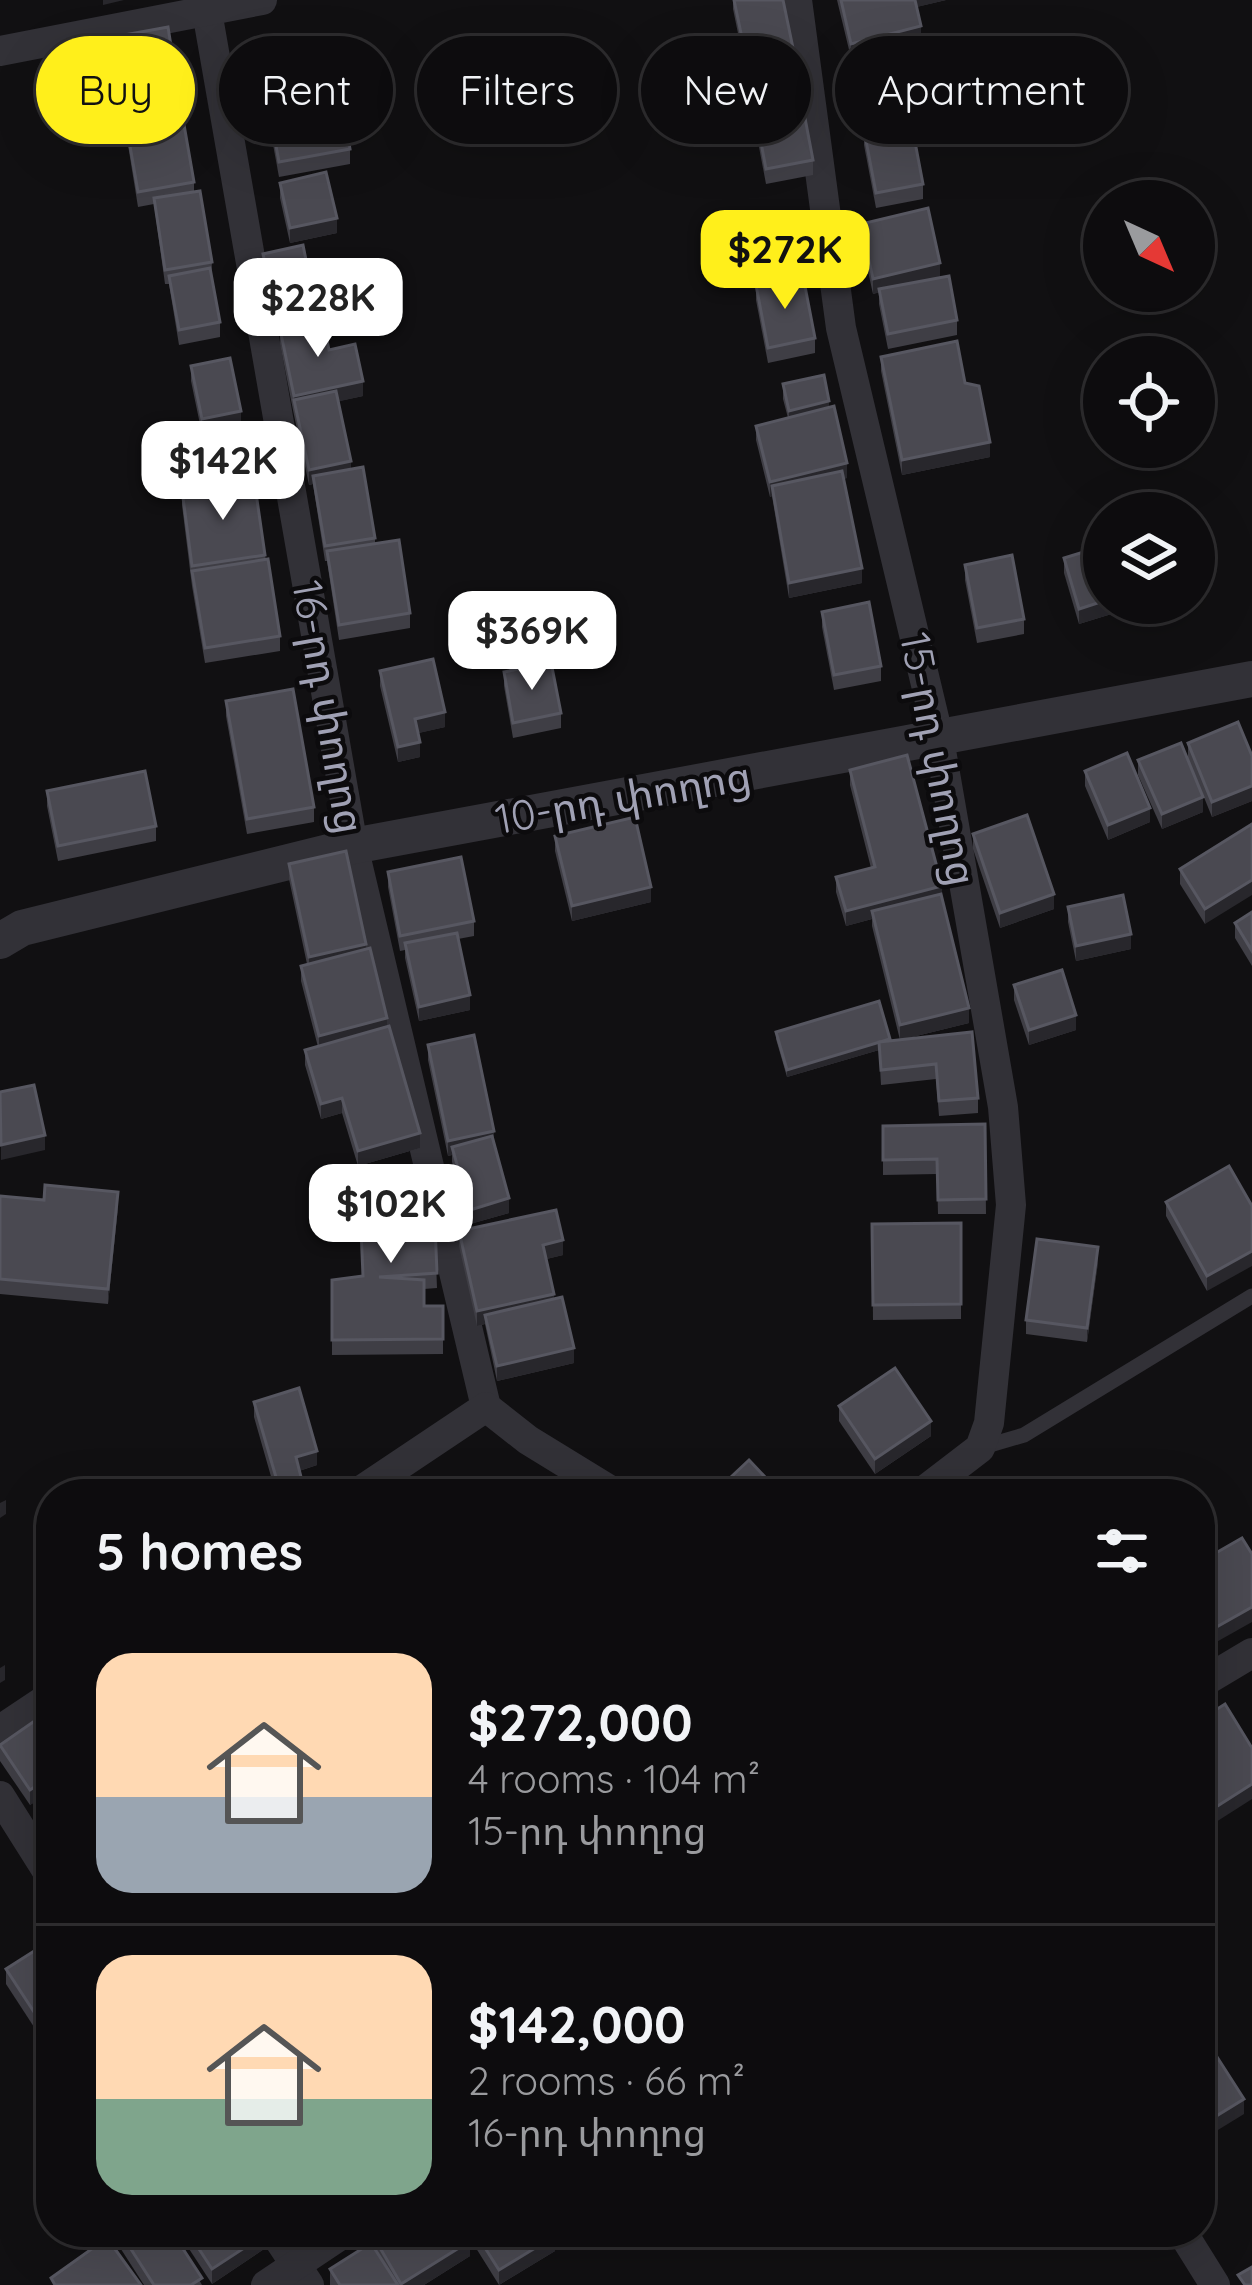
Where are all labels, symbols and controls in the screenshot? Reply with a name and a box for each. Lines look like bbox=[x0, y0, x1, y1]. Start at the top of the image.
chip: Buy bbox=[36, 36, 195, 144]
chip: Rent bbox=[219, 36, 393, 144]
chip: Filters bbox=[417, 36, 617, 144]
chip: New bbox=[641, 36, 811, 144]
chip: Apartment bbox=[835, 36, 1128, 144]
north arrow bbox=[1083, 180, 1215, 312]
map controls bbox=[1083, 180, 1215, 624]
pin: $272K bbox=[701, 210, 869, 312]
text: $272K bbox=[728, 224, 842, 273]
pin: $228K bbox=[234, 258, 402, 360]
text: $228K bbox=[261, 272, 375, 321]
button: locate bbox=[1083, 336, 1215, 468]
pin: $142K bbox=[139, 421, 307, 523]
text: $142K bbox=[168, 435, 278, 484]
button: layers bbox=[1083, 492, 1215, 624]
street label: 16-րդ փողոց bbox=[281, 576, 378, 838]
pin: $369K bbox=[448, 591, 616, 693]
text: $369K bbox=[475, 605, 589, 654]
street label: 15-րդ փողոց bbox=[889, 628, 990, 890]
street label: 10-րդ փողոց bbox=[491, 748, 755, 845]
pin: $102K bbox=[307, 1164, 475, 1266]
text: $102K bbox=[336, 1178, 446, 1227]
icon: filters bbox=[1089, 1518, 1155, 1584]
text: 5 homes bbox=[96, 1519, 303, 1583]
text: $272,000 bbox=[468, 1690, 692, 1754]
icon: home bbox=[192, 1701, 336, 1845]
text: 4 rooms · 104 m² bbox=[468, 1754, 760, 1803]
text: 15-րդ փողոց bbox=[468, 1806, 706, 1855]
text: $142,000 bbox=[468, 1992, 685, 2056]
icon: home bbox=[192, 2003, 336, 2147]
text: 2 rooms · 66 m² bbox=[468, 2056, 745, 2105]
text: 16-րդ փողոց bbox=[468, 2108, 706, 2157]

